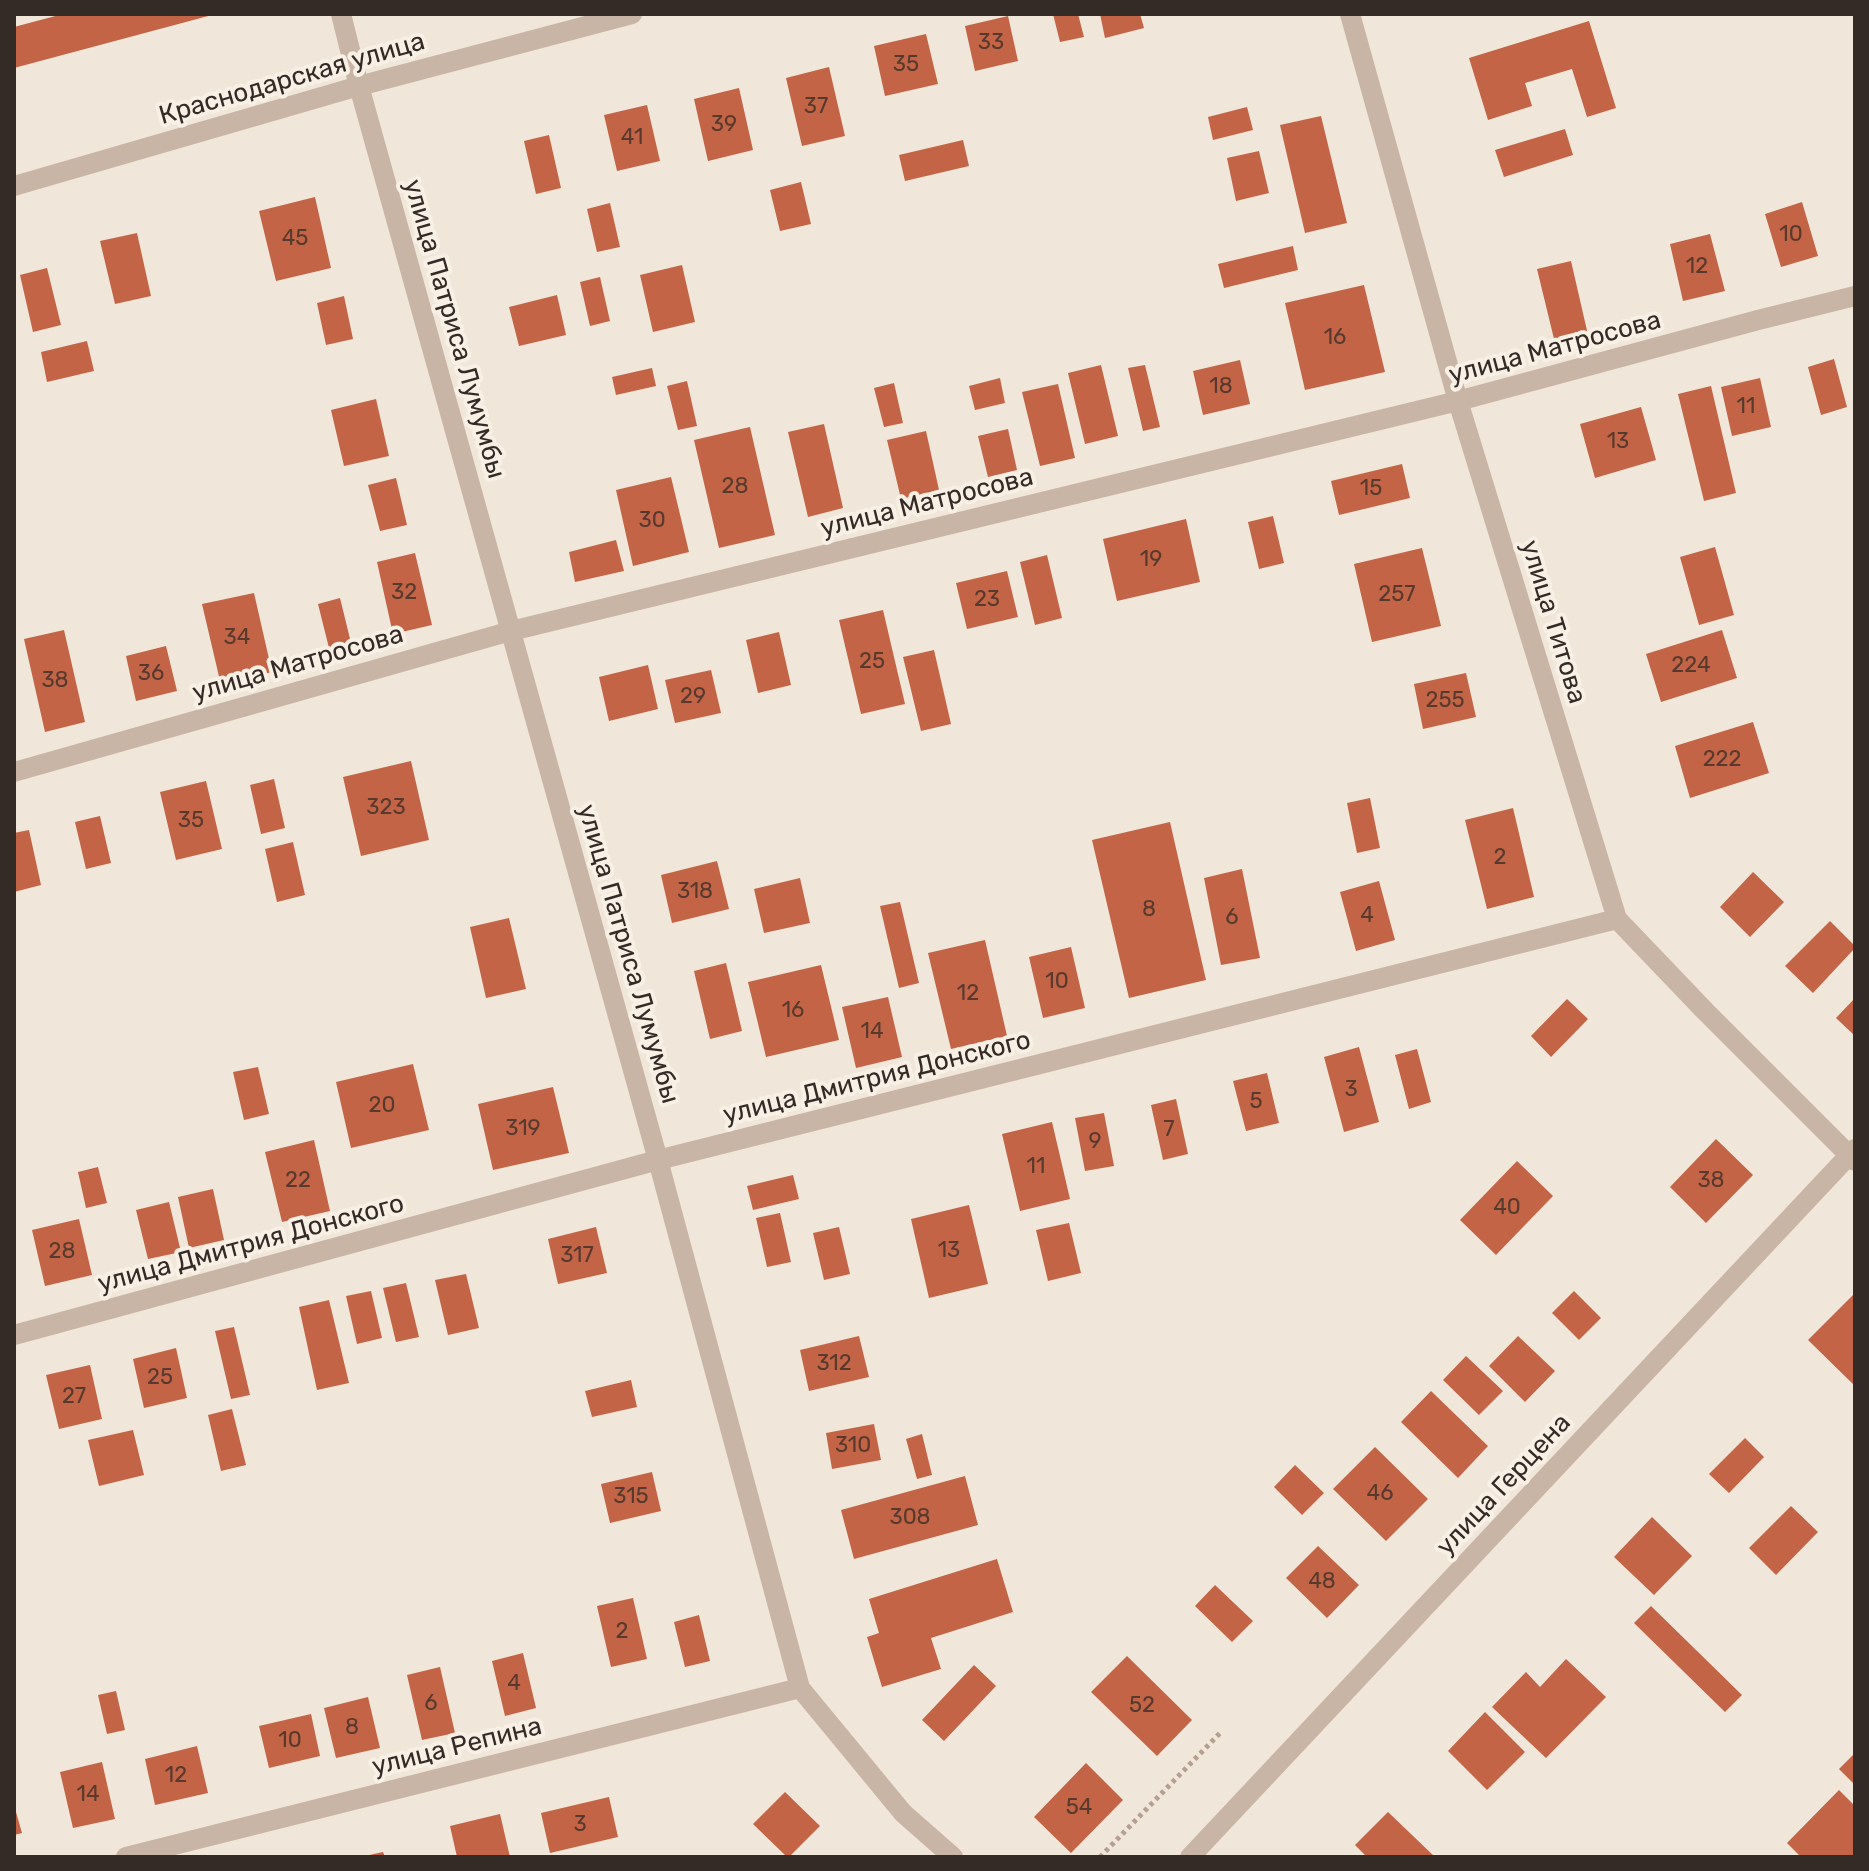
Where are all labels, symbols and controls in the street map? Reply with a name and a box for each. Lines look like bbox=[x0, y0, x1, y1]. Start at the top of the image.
street label: Краснодарская улица bbox=[156, 26, 428, 132]
house number: 33 bbox=[978, 30, 1004, 56]
house number: 35 bbox=[893, 52, 919, 78]
house number: 37 bbox=[804, 94, 828, 120]
house number: 39 bbox=[711, 112, 737, 138]
house number: 41 bbox=[621, 125, 643, 151]
street label: улица Патриса Лумумбы bbox=[396, 176, 512, 482]
house number: 10 bbox=[1779, 222, 1803, 248]
house number: 45 bbox=[282, 226, 308, 252]
house number: 12 bbox=[1686, 254, 1708, 280]
street label: улица Матросова bbox=[1446, 305, 1664, 391]
house number: 16 bbox=[1324, 325, 1346, 351]
house number: 18 bbox=[1209, 374, 1233, 400]
house number: 11 bbox=[1737, 394, 1755, 420]
house number: 13 bbox=[1607, 429, 1629, 455]
street label: улица Матросова bbox=[817, 461, 1037, 545]
house number: 28 bbox=[722, 474, 748, 500]
house number: 15 bbox=[1360, 476, 1382, 502]
house number: 30 bbox=[638, 508, 666, 534]
street label: улица Титова bbox=[1513, 537, 1593, 707]
house number: 19 bbox=[1140, 547, 1162, 573]
house number: 32 bbox=[391, 580, 417, 606]
house number: 257 bbox=[1378, 582, 1416, 608]
house number: 23 bbox=[974, 587, 1000, 613]
street label: улица Матросова bbox=[189, 619, 407, 709]
house number: 34 bbox=[224, 625, 250, 651]
house number: 25 bbox=[859, 649, 885, 675]
house number: 224 bbox=[1671, 653, 1711, 679]
house number: 36 bbox=[138, 661, 164, 687]
house number: 38 bbox=[41, 668, 69, 694]
house number: 29 bbox=[680, 684, 706, 710]
house number: 255 bbox=[1425, 688, 1465, 714]
house number: 222 bbox=[1703, 747, 1741, 773]
house number: 323 bbox=[366, 795, 406, 821]
street label: улица Патриса Лумумбы bbox=[570, 801, 686, 1107]
house number: 35 bbox=[178, 808, 204, 834]
house number: 2 bbox=[1494, 845, 1506, 871]
house number: 318 bbox=[677, 879, 713, 905]
house number: 8 bbox=[1142, 897, 1156, 923]
house number: 4 bbox=[1360, 903, 1374, 929]
house number: 6 bbox=[1225, 905, 1239, 931]
house number: 10 bbox=[1045, 969, 1069, 995]
house number: 12 bbox=[957, 981, 979, 1007]
house number: 16 bbox=[782, 998, 804, 1024]
house number: 14 bbox=[860, 1019, 884, 1045]
street label: улица Дмитрия Донского bbox=[720, 1025, 1034, 1131]
house number: 3 bbox=[1344, 1077, 1358, 1103]
house number: 5 bbox=[1249, 1089, 1263, 1115]
house number: 20 bbox=[369, 1093, 395, 1119]
house number: 319 bbox=[505, 1116, 541, 1142]
house number: 7 bbox=[1163, 1117, 1175, 1143]
house number: 9 bbox=[1088, 1129, 1102, 1155]
house number: 11 bbox=[1027, 1154, 1045, 1180]
house number: 22 bbox=[285, 1168, 311, 1194]
house number: 38 bbox=[1697, 1168, 1725, 1194]
street label: улица Дмитрия Донского bbox=[94, 1188, 408, 1300]
house number: 40 bbox=[1493, 1195, 1521, 1221]
house number: 13 bbox=[938, 1238, 960, 1264]
house number: 28 bbox=[49, 1239, 75, 1265]
house number: 317 bbox=[560, 1243, 594, 1269]
house number: 312 bbox=[816, 1351, 852, 1377]
house number: 25 bbox=[147, 1365, 173, 1391]
house number: 27 bbox=[62, 1384, 86, 1410]
street label: улица Герцена bbox=[1430, 1408, 1578, 1562]
house number: 310 bbox=[835, 1433, 871, 1459]
house number: 46 bbox=[1367, 1481, 1393, 1507]
house number: 315 bbox=[613, 1484, 649, 1510]
house number: 308 bbox=[889, 1505, 931, 1531]
house number: 48 bbox=[1308, 1569, 1336, 1595]
house number: 2 bbox=[616, 1619, 628, 1645]
house number: 4 bbox=[507, 1671, 521, 1697]
house number: 6 bbox=[424, 1691, 438, 1717]
house number: 52 bbox=[1129, 1693, 1155, 1719]
street label: улица Репина bbox=[369, 1711, 545, 1783]
house number: 8 bbox=[345, 1715, 359, 1741]
house number: 10 bbox=[278, 1728, 302, 1754]
house number: 12 bbox=[165, 1763, 187, 1789]
house number: 14 bbox=[76, 1782, 100, 1808]
house number: 54 bbox=[1066, 1795, 1092, 1821]
house number: 3 bbox=[573, 1812, 587, 1838]

